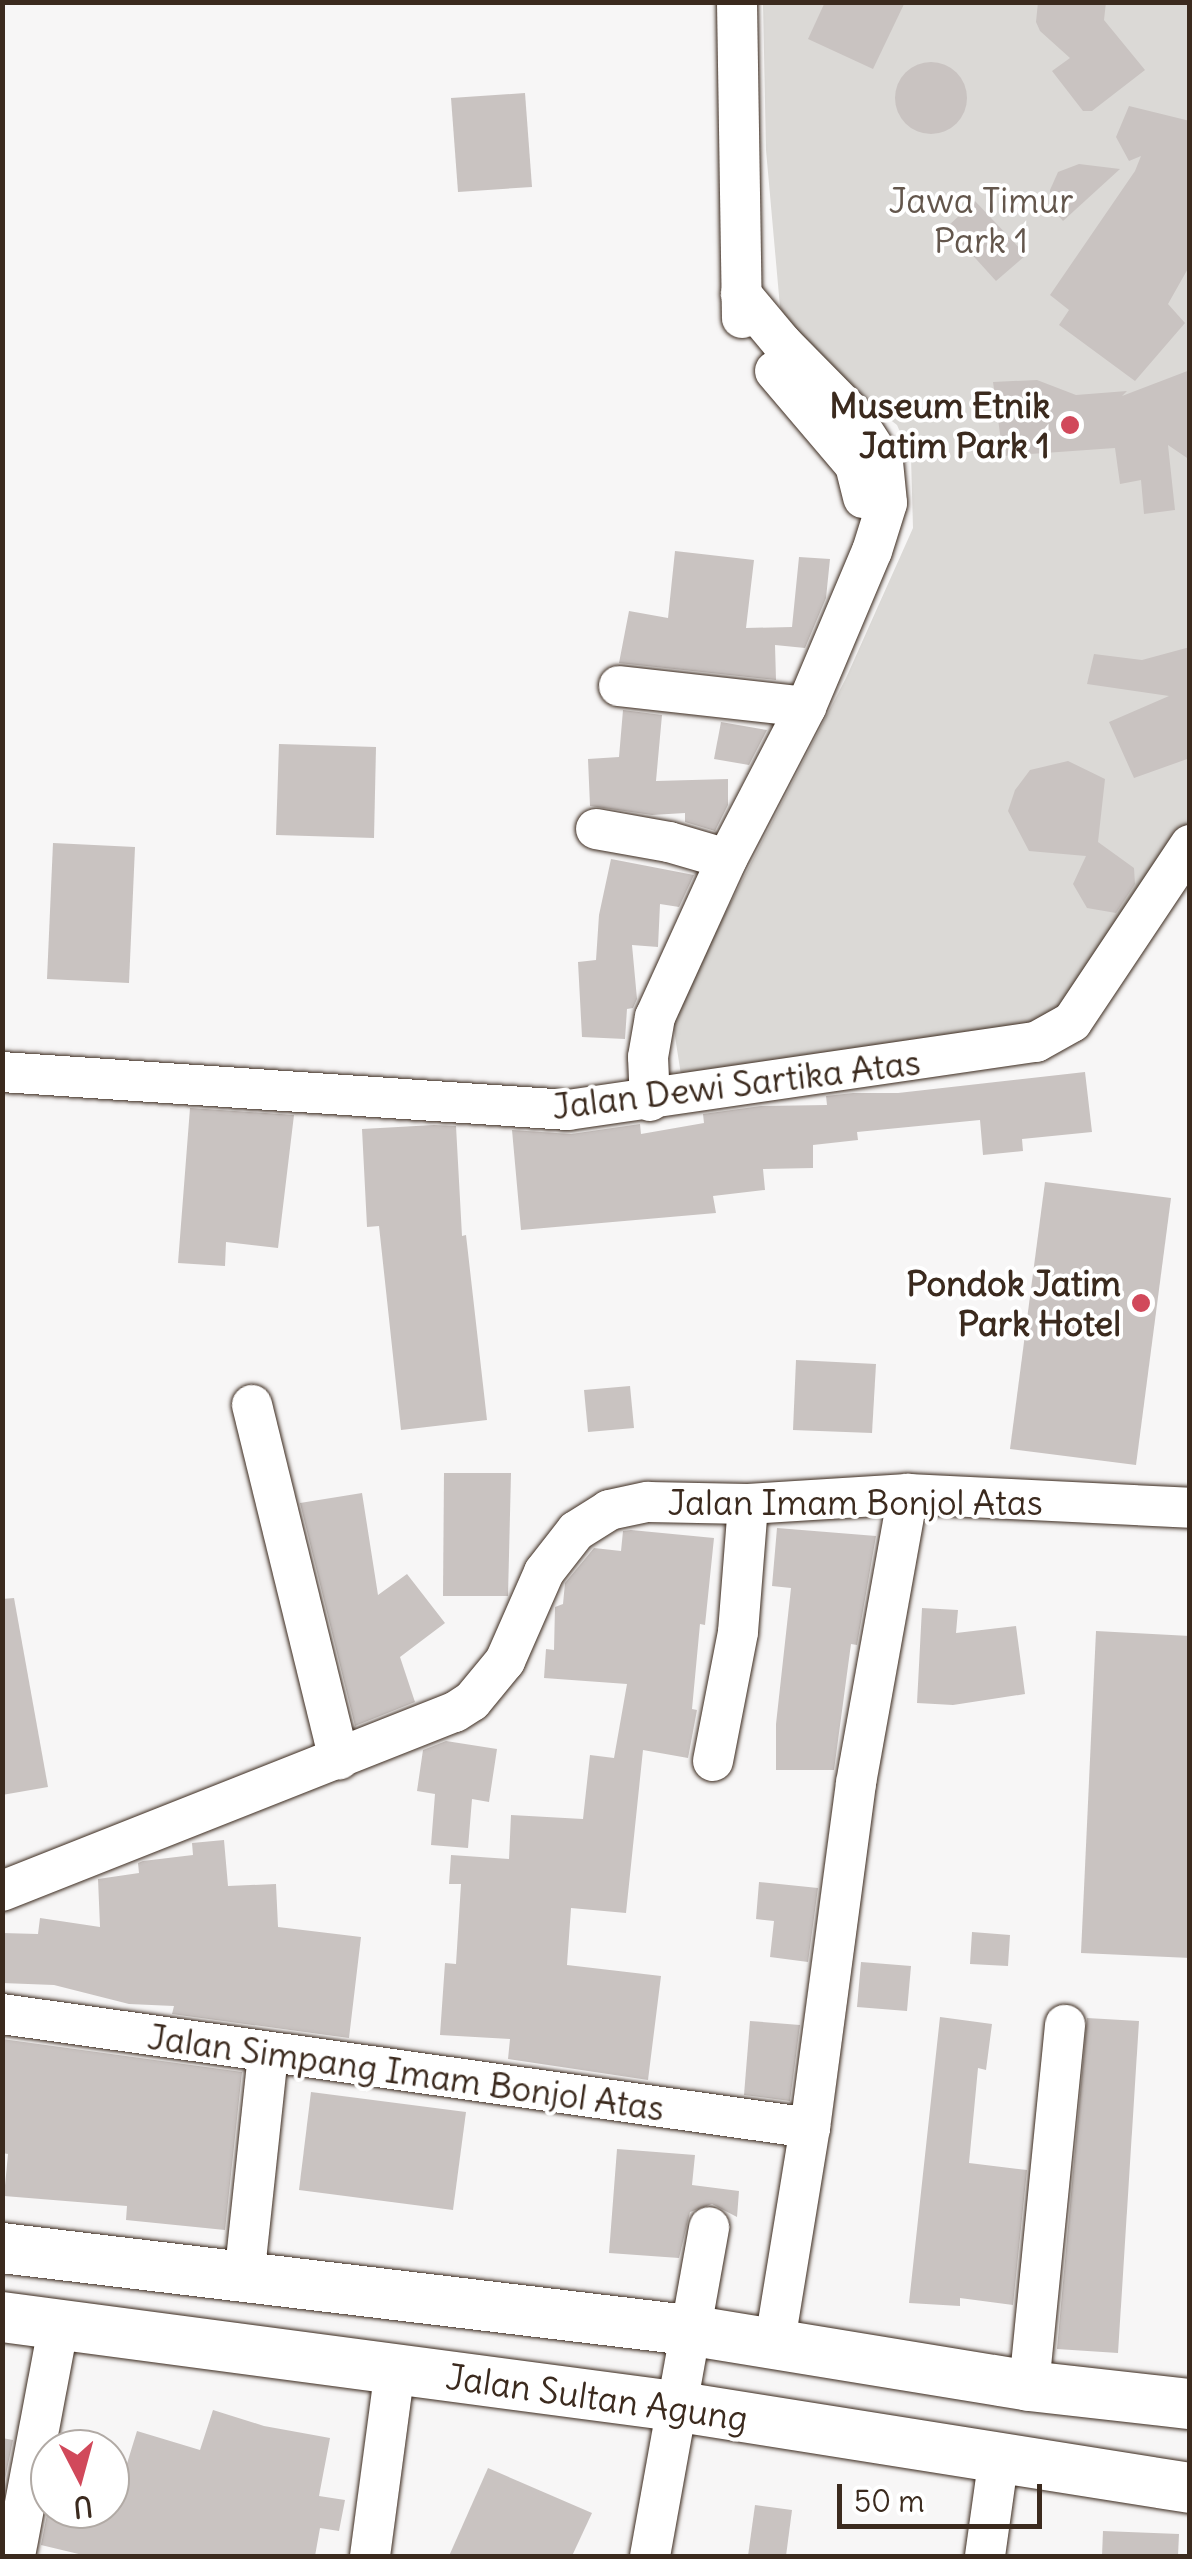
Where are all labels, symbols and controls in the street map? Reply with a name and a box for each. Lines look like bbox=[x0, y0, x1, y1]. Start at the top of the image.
park label: Jawa Timur Park 1 bbox=[889, 179, 1073, 261]
place label: Museum Etnik Jatim Park 1 bbox=[829, 384, 1050, 466]
marker: Museum Etnik Jatim Park 1 bbox=[1059, 414, 1081, 436]
street label: Jalan Dewi Sartika Atas bbox=[550, 1041, 922, 1127]
place label: Pondok Jatim Park Hotel bbox=[906, 1262, 1121, 1344]
marker: Pondok Jatim Park Hotel bbox=[1130, 1292, 1152, 1314]
street label: Jalan Imam Bonjol Atas bbox=[667, 1481, 1043, 1523]
street label: Jalan Simpang Imam Bonjol Atas bbox=[145, 2015, 667, 2129]
street label: Jalan Sultan Agung bbox=[443, 2355, 751, 2439]
north arrow bbox=[30, 2429, 130, 2529]
scale bar bbox=[842, 2464, 1047, 2526]
text: 50 m bbox=[854, 2482, 924, 2520]
text: U bbox=[72, 2488, 94, 2526]

